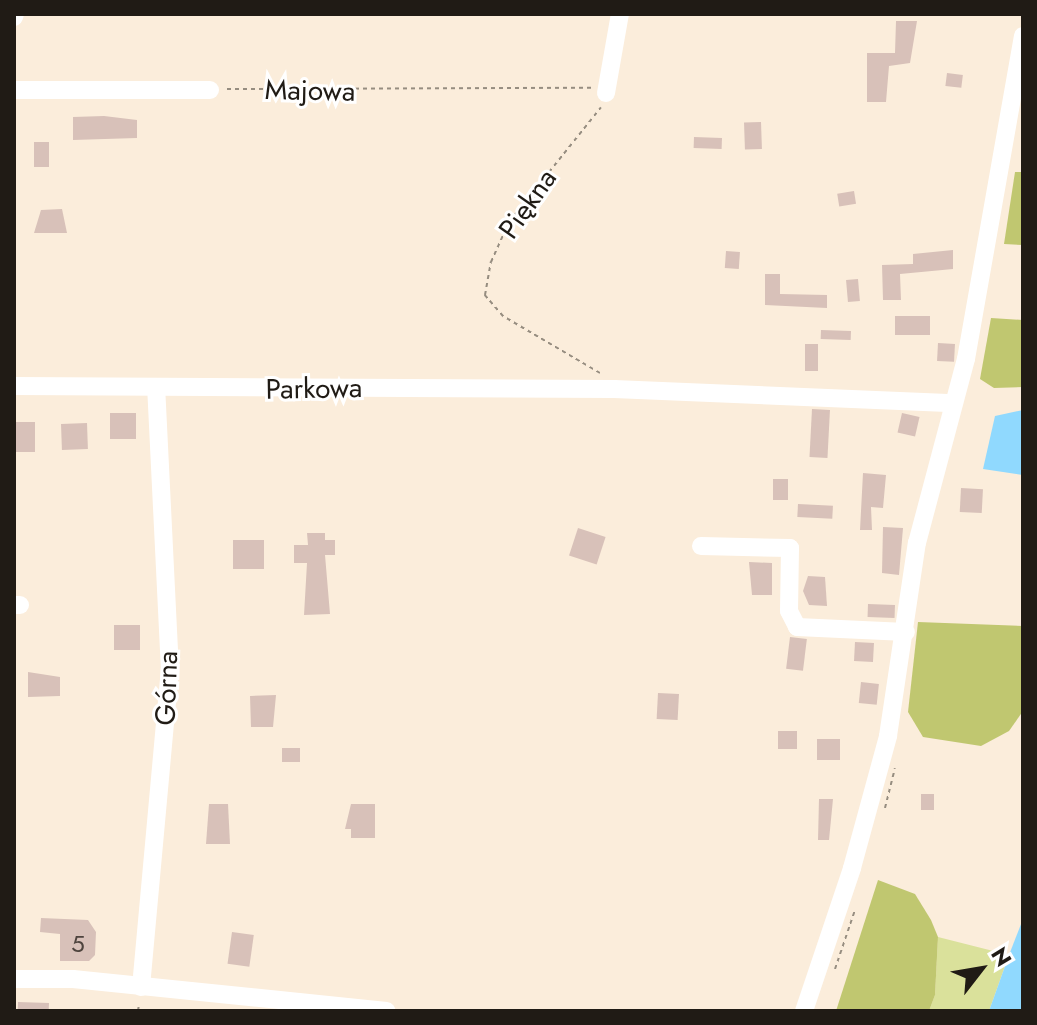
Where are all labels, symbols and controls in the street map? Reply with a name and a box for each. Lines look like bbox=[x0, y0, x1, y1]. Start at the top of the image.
street label: Majowa bbox=[264, 73, 356, 109]
street label: Piękna bbox=[492, 163, 564, 245]
street label: Parkowa bbox=[265, 371, 363, 407]
street label: Górna bbox=[149, 650, 185, 726]
north arrow bbox=[941, 929, 1021, 1009]
house number: 5 bbox=[71, 930, 85, 958]
text: N bbox=[983, 941, 1020, 972]

